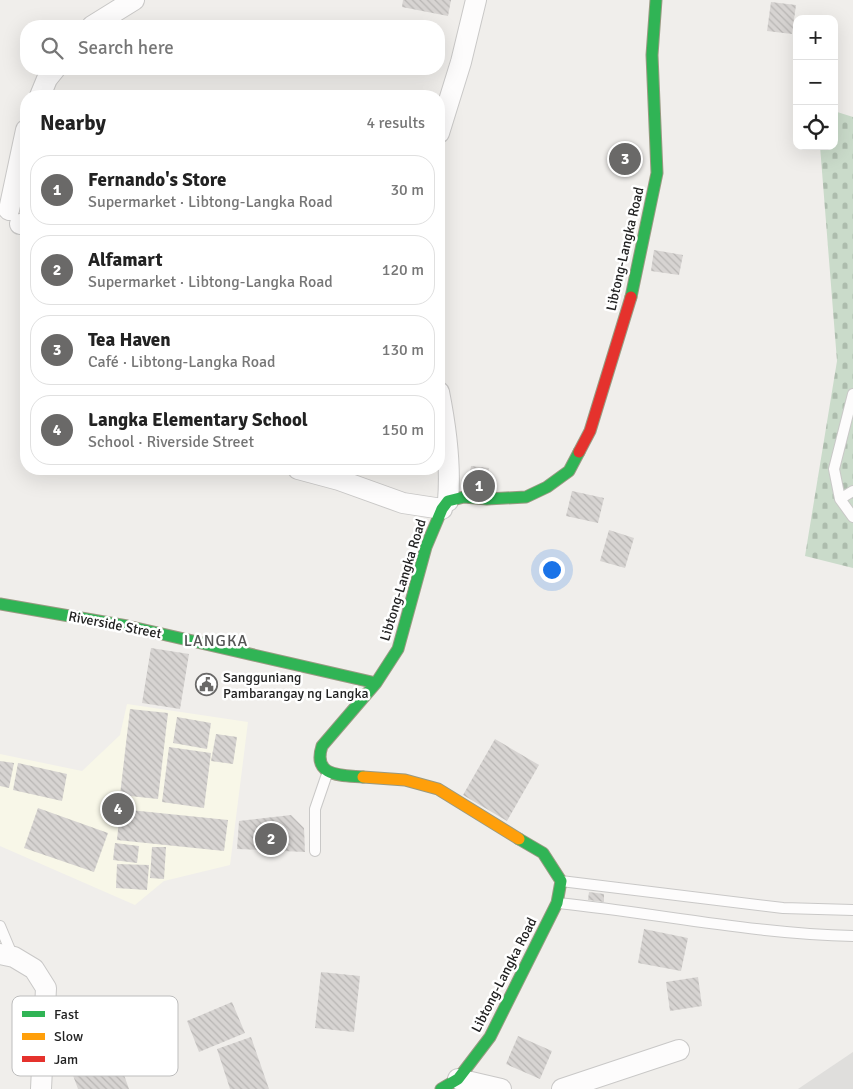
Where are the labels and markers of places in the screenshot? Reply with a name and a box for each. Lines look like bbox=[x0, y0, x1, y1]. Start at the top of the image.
pin: 3 bbox=[609, 140, 641, 178]
pin: 1 bbox=[463, 467, 495, 505]
place label: Sangguniang Pambarangay ng Langka bbox=[223, 669, 369, 702]
public building icon: Sangguniang Pambarangay ng Langka bbox=[195, 673, 219, 697]
pin: 4 bbox=[102, 790, 134, 828]
pin: 2 bbox=[255, 820, 287, 858]

